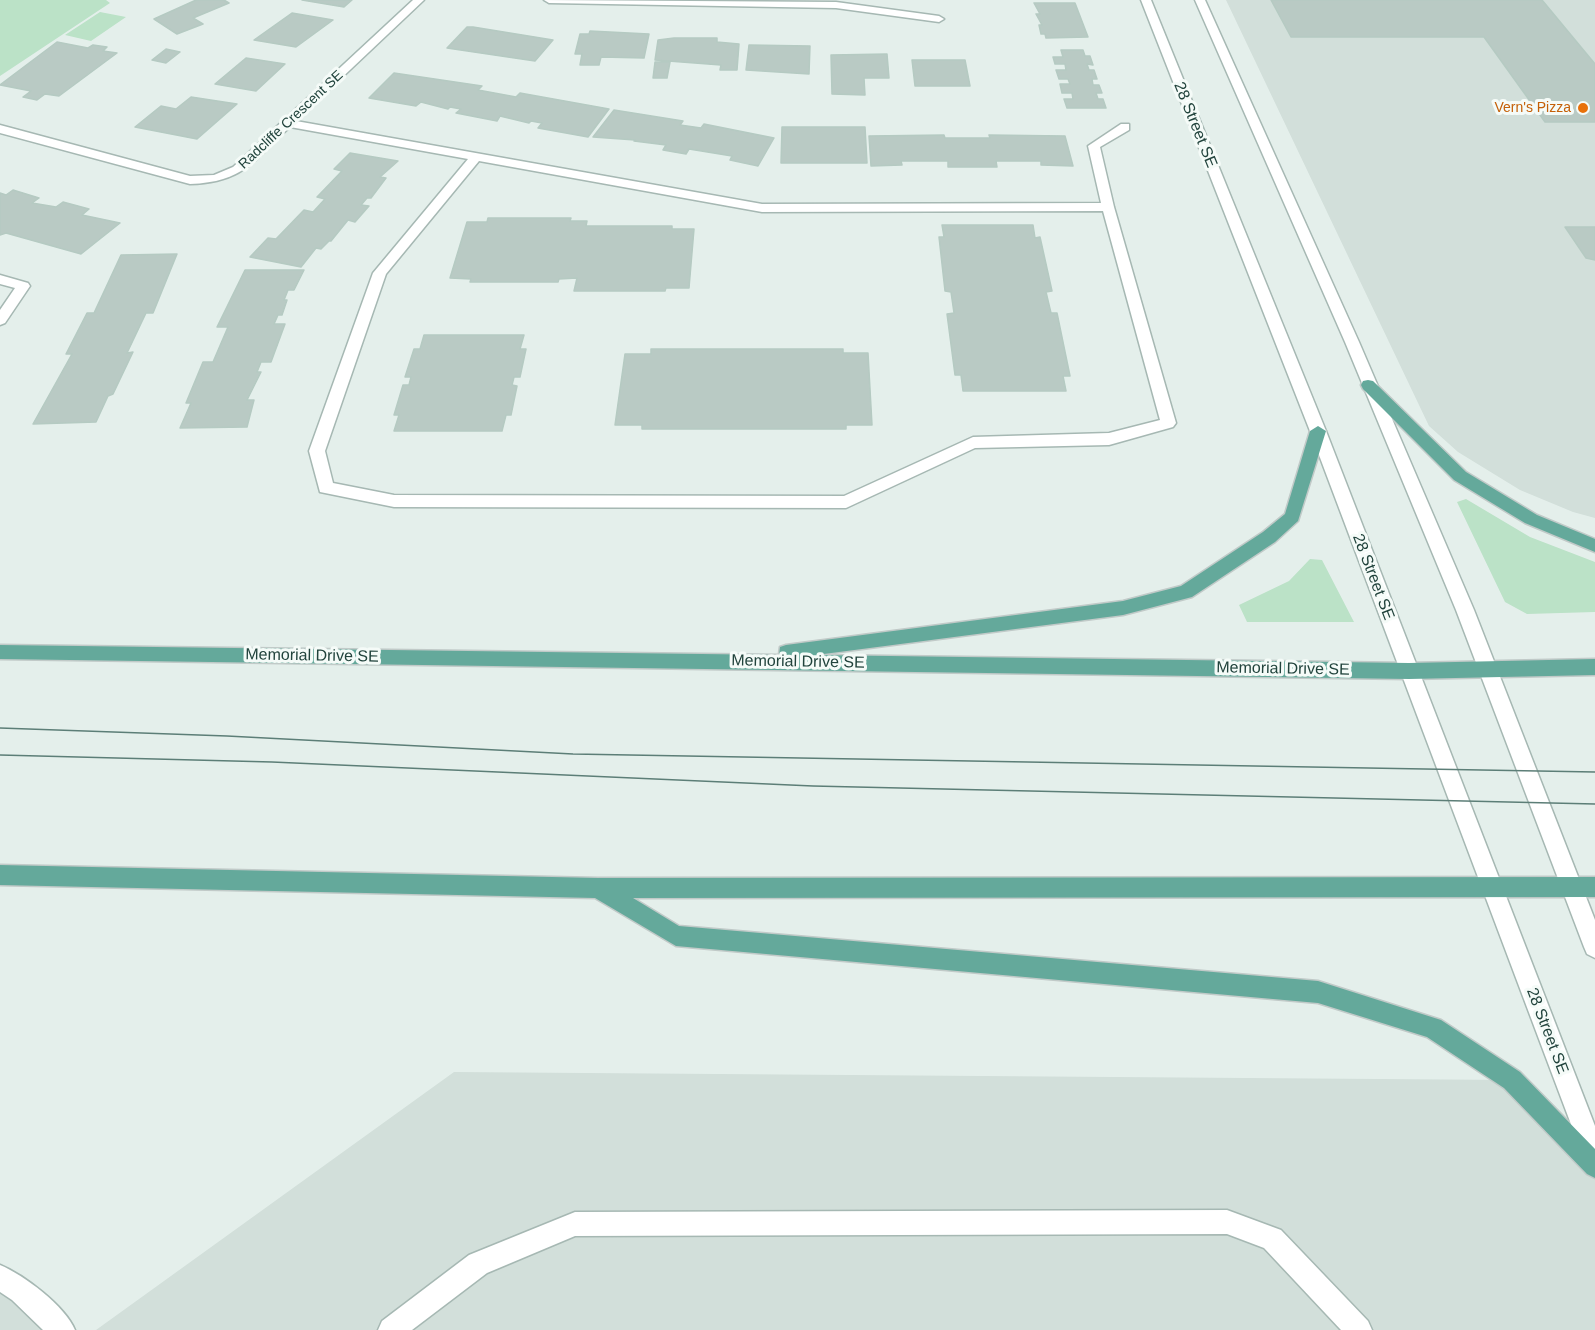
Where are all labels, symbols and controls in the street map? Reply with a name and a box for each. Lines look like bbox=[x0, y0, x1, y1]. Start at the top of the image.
street label: Radcliffe Crescent SE bbox=[235, 67, 347, 173]
street label: 28 Street SE bbox=[1169, 79, 1221, 171]
place label: Vern's Pizza bbox=[1494, 100, 1571, 116]
marker: Vern's Pizza bbox=[1576, 101, 1590, 115]
street label: 28 Street SE bbox=[1348, 531, 1398, 623]
street label: Memorial Drive SE bbox=[245, 645, 379, 667]
street label: Memorial Drive SE bbox=[731, 651, 865, 673]
street label: Memorial Drive SE bbox=[1216, 658, 1350, 680]
street label: 28 Street SE bbox=[1522, 985, 1572, 1077]

